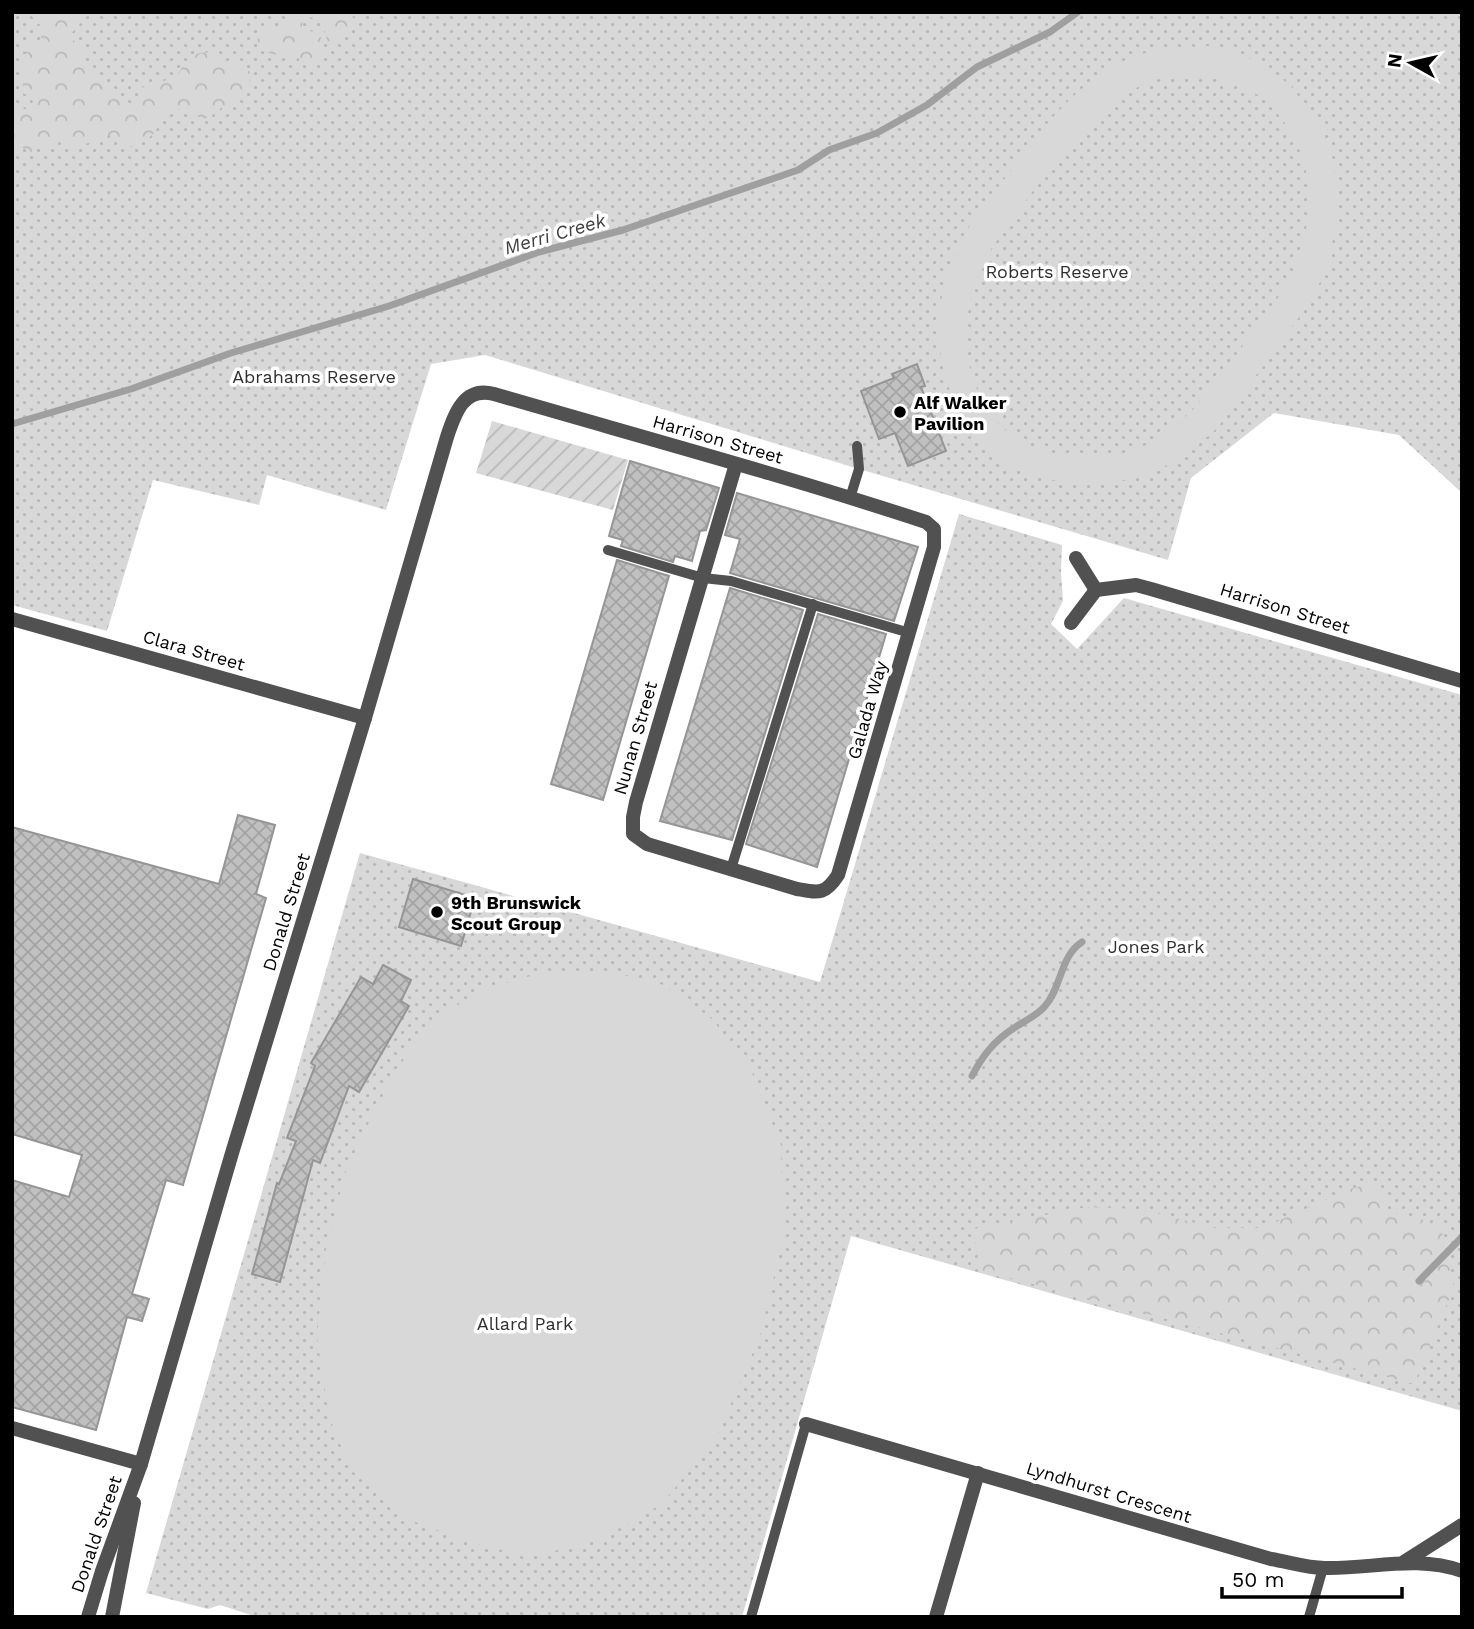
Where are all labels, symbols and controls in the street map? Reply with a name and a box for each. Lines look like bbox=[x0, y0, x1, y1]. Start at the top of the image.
north arrow bbox=[1376, 28, 1446, 98]
text: N bbox=[1382, 52, 1407, 69]
water label: Merri Creek bbox=[502, 208, 609, 259]
park label: Roberts Reserve bbox=[985, 261, 1129, 282]
park label: Abrahams Reserve bbox=[232, 366, 396, 387]
place label: Alf Walker Pavilion bbox=[914, 392, 1007, 434]
marker: Alf Walker Pavilion bbox=[892, 404, 908, 420]
street label: Harrison Street bbox=[650, 410, 786, 468]
street label: Harrison Street bbox=[1218, 578, 1353, 638]
street label: Clara Street bbox=[141, 625, 248, 675]
street label: Galada Way bbox=[843, 658, 891, 762]
street label: Nunan Street bbox=[609, 678, 661, 797]
street label: Donald Street bbox=[258, 850, 314, 974]
place label: 9th Brunswick Scout Group bbox=[451, 892, 582, 934]
marker: 9th Brunswick Scout Group bbox=[429, 904, 445, 920]
park label: Jones Park bbox=[1108, 936, 1204, 957]
park label: Allard Park bbox=[477, 1313, 573, 1334]
street label: Lyndhurst Crescent bbox=[1024, 1457, 1195, 1527]
street label: Donald Street bbox=[66, 1472, 126, 1595]
scale bar bbox=[1222, 1556, 1402, 1600]
text: 50 m bbox=[1232, 1567, 1284, 1592]

